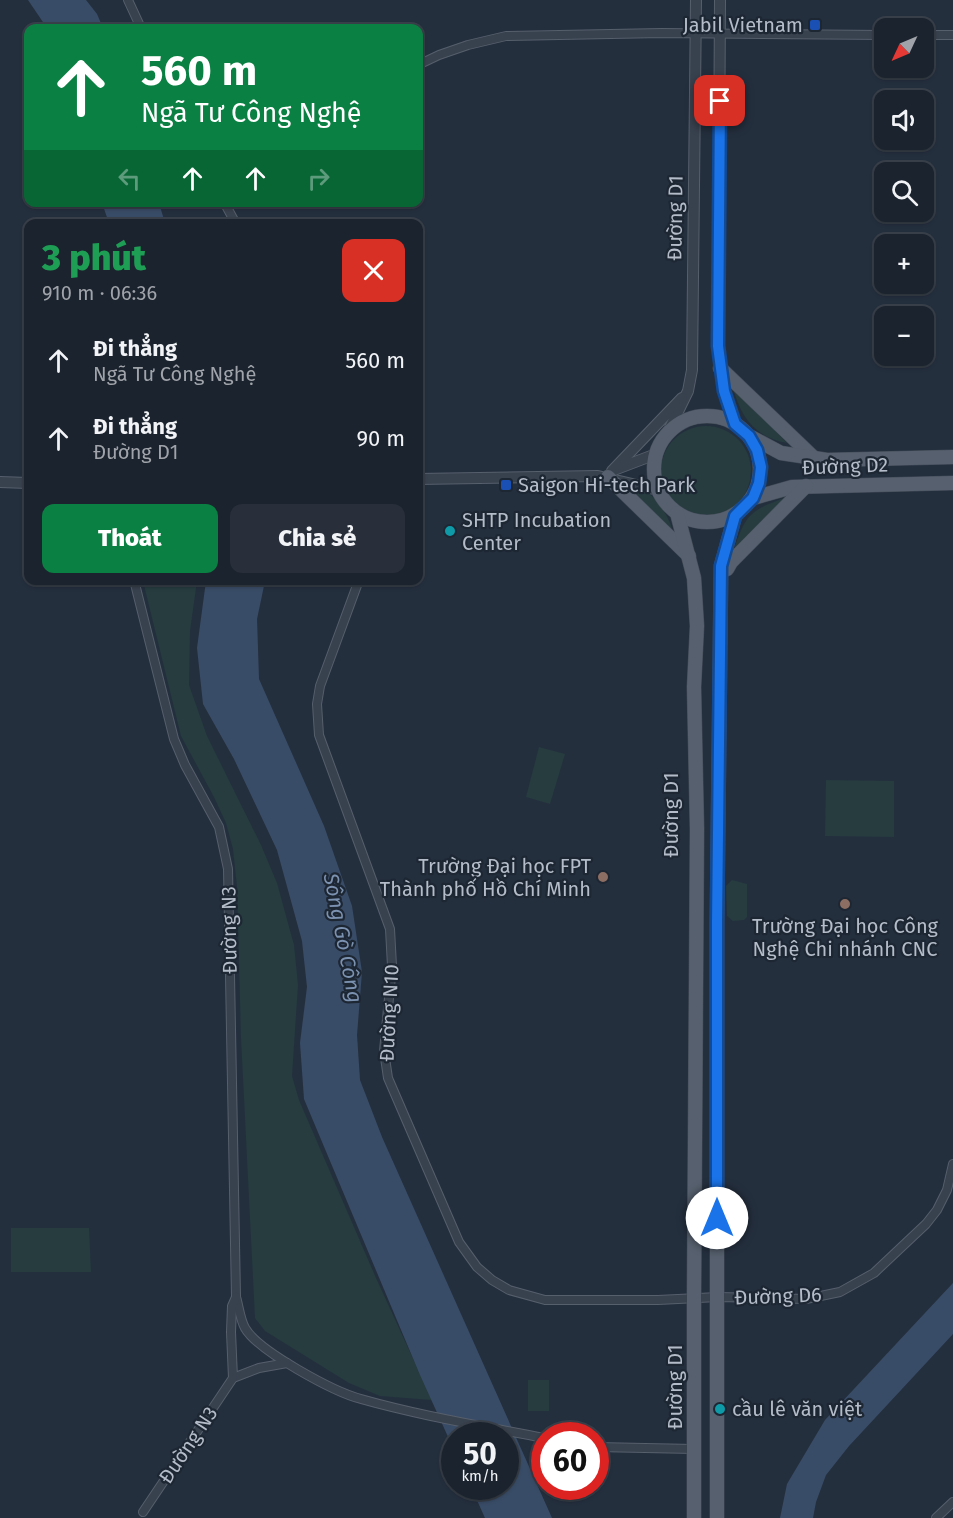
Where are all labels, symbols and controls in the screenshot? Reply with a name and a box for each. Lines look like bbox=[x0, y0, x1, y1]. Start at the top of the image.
place label: Jabil Vietnam bbox=[683, 13, 803, 37]
marker: Jabil Vietnam bbox=[808, 18, 822, 32]
north arrow bbox=[874, 18, 934, 78]
map controls bbox=[874, 18, 934, 366]
text: 560 m bbox=[141, 46, 257, 96]
icon: ahead bbox=[42, 48, 120, 126]
pin bbox=[694, 75, 745, 126]
icon: arrive bbox=[703, 84, 736, 117]
button: sound bbox=[874, 90, 934, 150]
text: Ngã Tư Công Nghệ bbox=[141, 97, 361, 129]
icon: left bbox=[113, 162, 146, 195]
icon: ahead bbox=[176, 162, 209, 195]
icon: ahead bbox=[239, 162, 272, 195]
icon: right bbox=[302, 162, 335, 195]
button: search bbox=[874, 162, 934, 222]
street label: Đường D1 bbox=[662, 175, 688, 261]
button: + bbox=[874, 234, 934, 294]
text: 3 phút bbox=[42, 236, 146, 280]
button: close bbox=[342, 239, 405, 302]
text: 910 m · 06:36 bbox=[42, 281, 157, 305]
button: − bbox=[874, 306, 934, 366]
text: Đi thẳng bbox=[93, 335, 177, 362]
icon: ahead bbox=[42, 344, 75, 377]
text: 560 m bbox=[345, 347, 405, 374]
text: Ngã Tư Công Nghệ bbox=[93, 362, 256, 386]
text: Đi thẳng bbox=[93, 413, 177, 440]
icon: ahead bbox=[42, 422, 75, 455]
text: 90 m bbox=[356, 425, 405, 452]
text: Đường D1 bbox=[93, 440, 178, 464]
street label: Đường D2 bbox=[801, 453, 889, 479]
place label: Saigon Hi-tech Park bbox=[518, 473, 696, 497]
marker: Saigon Hi-tech Park bbox=[499, 478, 513, 492]
button: Thoát bbox=[42, 504, 218, 573]
button: Chia sẻ bbox=[230, 504, 405, 573]
place label: SHTP Incubation Center bbox=[462, 508, 611, 555]
marker: SHTP Incubation Center bbox=[443, 524, 457, 538]
street label: Đường D1 bbox=[659, 772, 683, 858]
place label: Trường Đại học FPT Thành phố Hồ Chí Minh bbox=[380, 854, 592, 901]
water label: Sông Gò Công bbox=[317, 870, 368, 1005]
marker: Trường Đại học FPT Thành phố Hồ Chí Minh bbox=[596, 870, 610, 884]
street label: Đường N3 bbox=[216, 886, 242, 974]
marker: Trường Đại học Công Nghệ Chi nhánh CNC bbox=[838, 897, 852, 911]
place label: Trường Đại học Công Nghệ Chi nhánh CNC bbox=[752, 914, 939, 961]
street label: Đường N10 bbox=[374, 964, 404, 1062]
position arrow bbox=[685, 1186, 749, 1250]
street label: Đường D6 bbox=[734, 1282, 822, 1310]
street label: Đường D1 bbox=[663, 1344, 687, 1430]
place label: cầu lê văn việt bbox=[732, 1397, 863, 1421]
street label: Đường N3 bbox=[154, 1402, 222, 1488]
marker: cầu lê văn việt bbox=[713, 1402, 727, 1416]
speed limit sign: 60 bbox=[531, 1422, 609, 1500]
text: 50 bbox=[463, 1436, 497, 1472]
text: km/h bbox=[461, 1467, 499, 1485]

